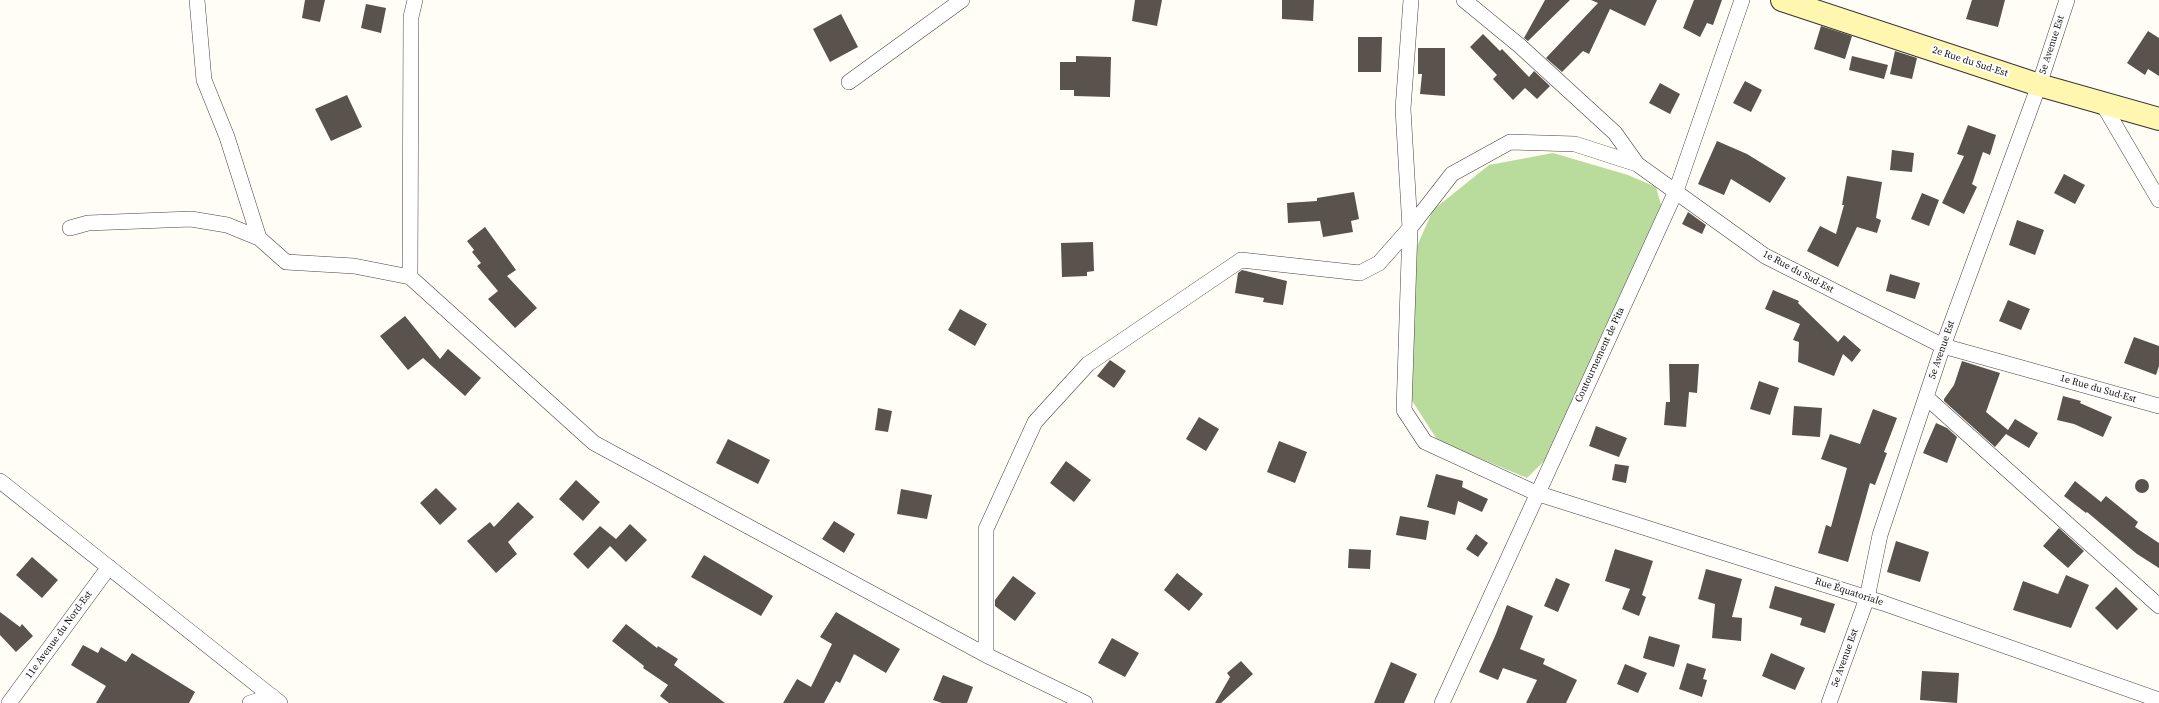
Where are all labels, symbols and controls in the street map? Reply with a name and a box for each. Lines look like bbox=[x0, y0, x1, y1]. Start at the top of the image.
street label: 5e Avenue Est bbox=[2037, 14, 2067, 76]
street label: 2e Rue du Sud-Est bbox=[1931, 44, 2009, 80]
street label: 1e Rue du Sud-Est bbox=[1760, 248, 1836, 296]
street label: Contournement de Pita bbox=[1573, 305, 1627, 405]
street label: 5e Avenue Est bbox=[1926, 319, 1958, 381]
street label: 1e Rue du Sud-Est bbox=[2058, 372, 2138, 406]
street label: Rue Équatoriale bbox=[1813, 575, 1885, 609]
street label: 11e Avenue du Nord-Est bbox=[23, 589, 95, 681]
street label: 5e Avenue Est bbox=[1829, 627, 1861, 689]

